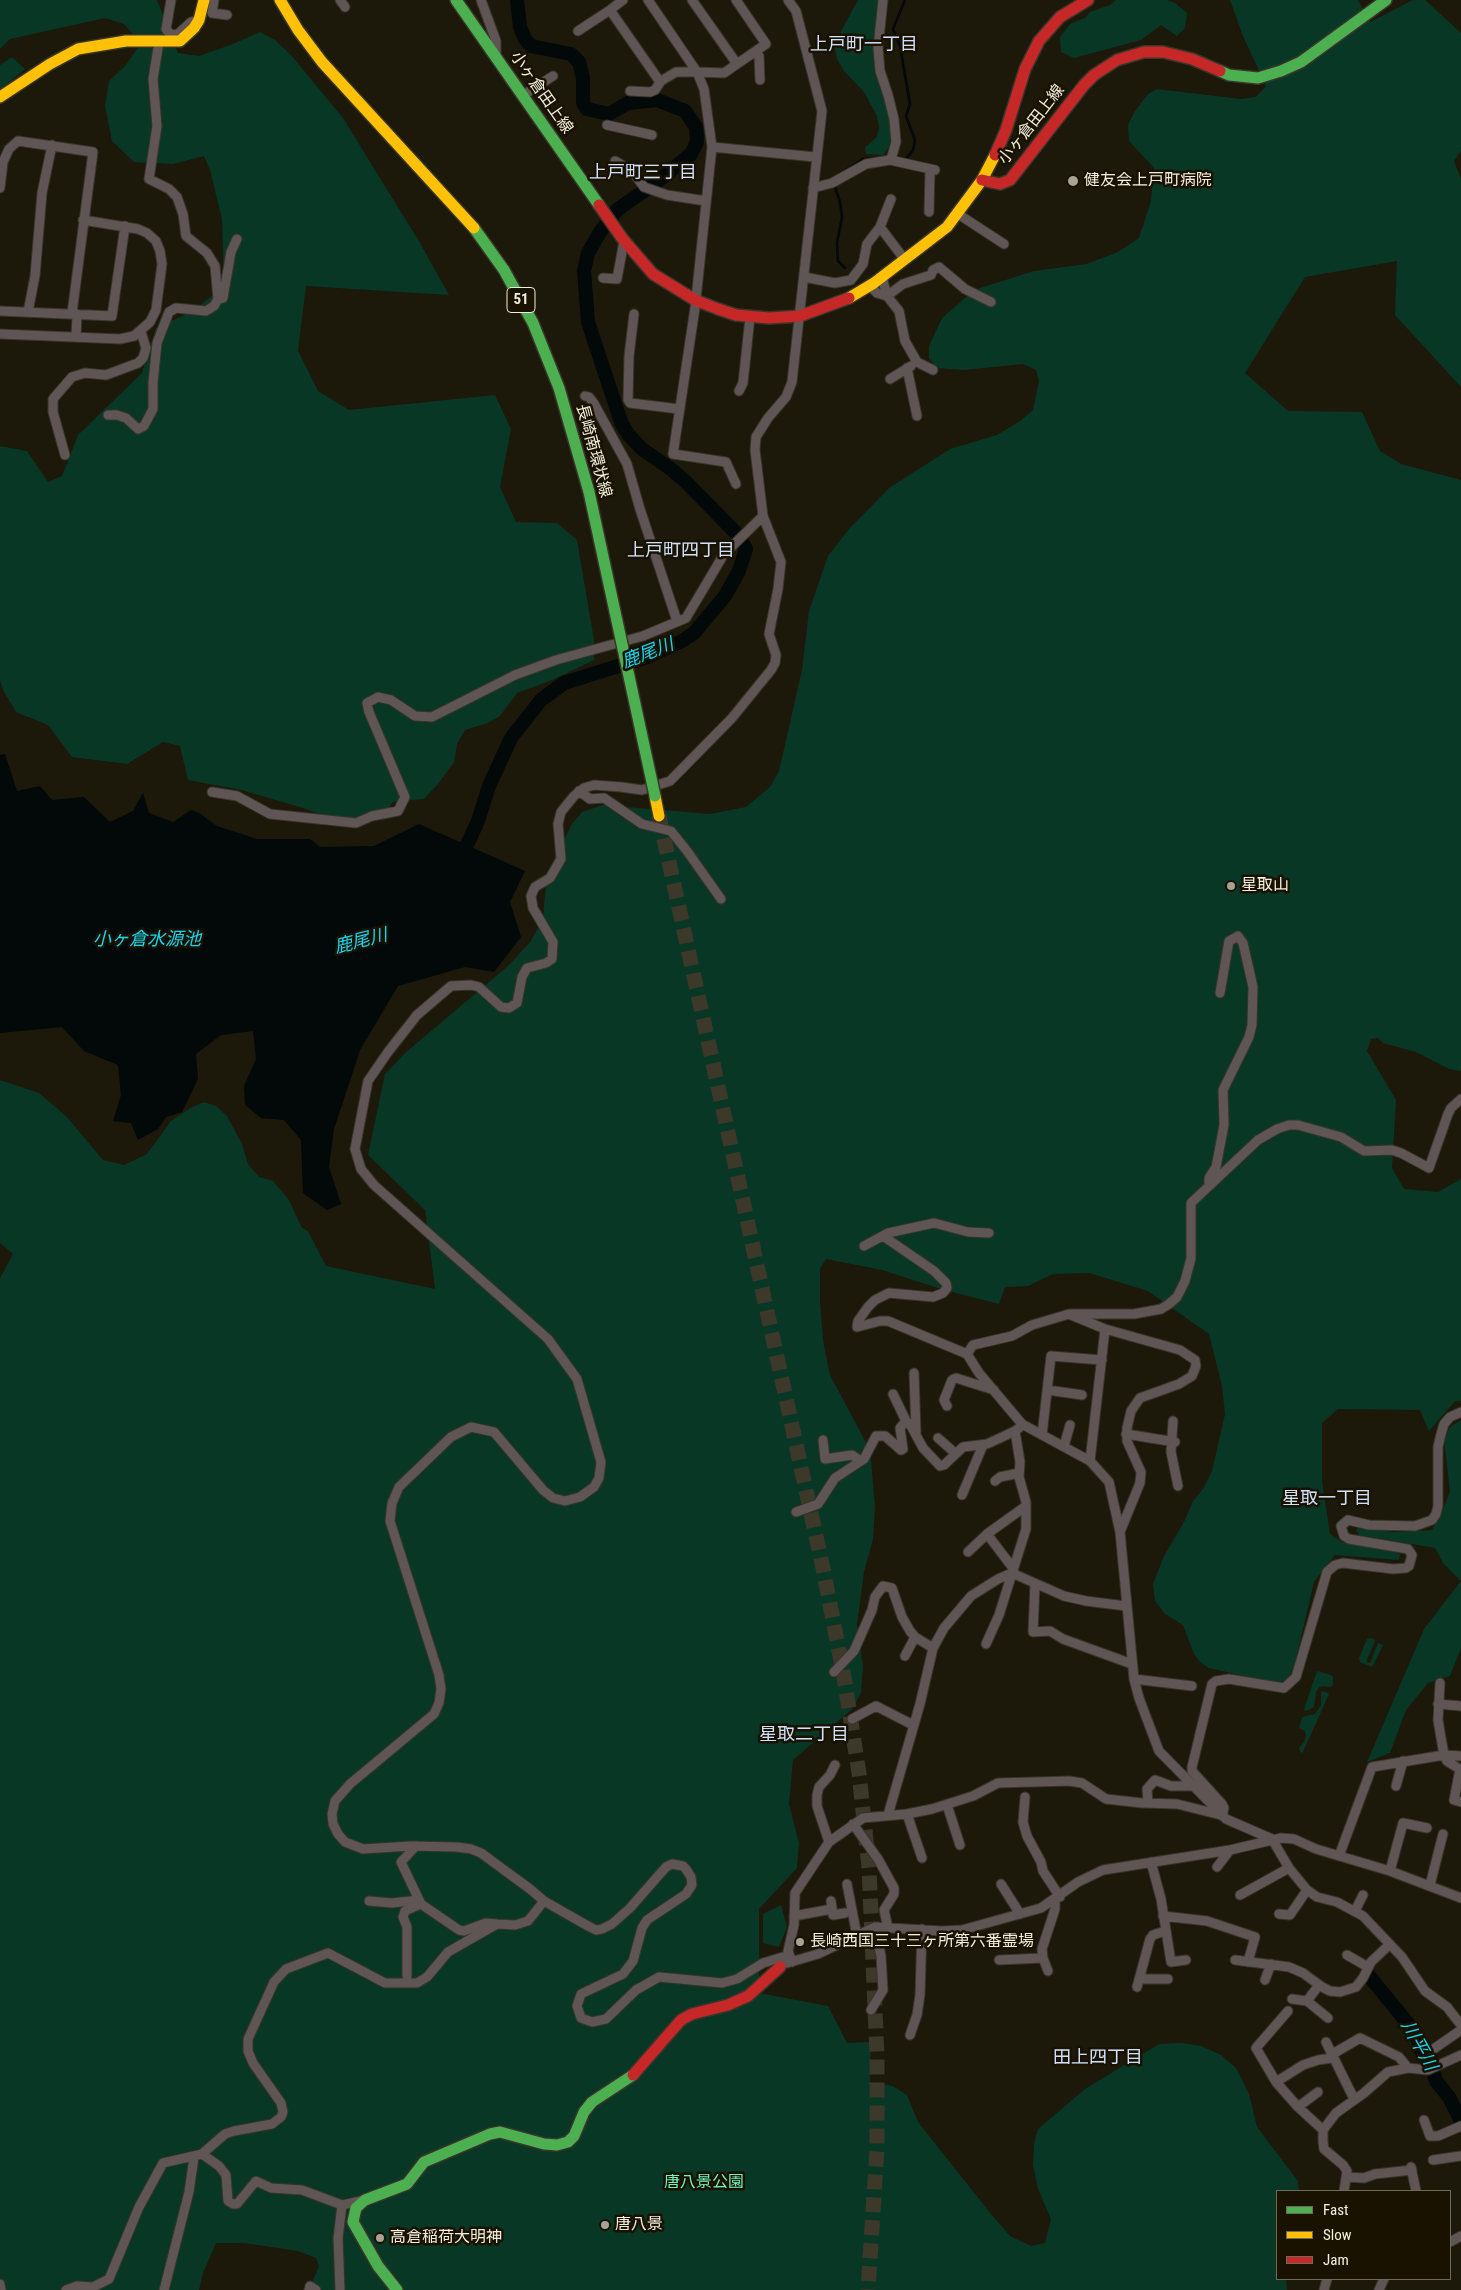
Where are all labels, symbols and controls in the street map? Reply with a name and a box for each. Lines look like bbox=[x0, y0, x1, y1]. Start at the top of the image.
district label: 上戸町一丁目 bbox=[810, 34, 918, 56]
street label: 小ヶ倉田上線 bbox=[506, 48, 576, 138]
street label: 小ヶ倉田上線 bbox=[995, 81, 1069, 169]
district label: 上戸町三丁目 bbox=[589, 162, 697, 184]
place label: 健友会上戸町病院 bbox=[1084, 171, 1212, 191]
marker: 健友会上戸町病院 bbox=[1066, 174, 1080, 188]
road number: 51 bbox=[507, 288, 535, 312]
street label: 長崎南環状線 bbox=[571, 402, 615, 500]
district label: 上戸町四丁目 bbox=[627, 540, 735, 562]
water label: 鹿尾川 bbox=[619, 634, 677, 674]
place label: 星取山 bbox=[1241, 876, 1289, 896]
marker: 星取山 bbox=[1225, 880, 1237, 892]
water label: 鹿尾川 bbox=[332, 925, 390, 959]
water label: 小ヶ倉水源池 bbox=[93, 929, 201, 951]
district label: 星取一丁目 bbox=[1282, 1488, 1372, 1510]
district label: 星取二丁目 bbox=[759, 1724, 849, 1746]
place label: 長崎西国三十三ヶ所第六番霊場 bbox=[810, 1932, 1034, 1952]
marker: 長崎西国三十三ヶ所第六番霊場 bbox=[794, 1936, 806, 1948]
water label: 川平川 bbox=[1395, 2017, 1441, 2075]
district label: 田上四丁目 bbox=[1053, 2047, 1143, 2069]
park label: 唐八景公園 bbox=[664, 2173, 744, 2193]
legend bbox=[1276, 2190, 1451, 2280]
text: Fast bbox=[1323, 2201, 1348, 2219]
place label: 唐八景 bbox=[615, 2215, 663, 2235]
marker: 唐八景 bbox=[599, 2219, 611, 2231]
text: Slow bbox=[1323, 2226, 1352, 2244]
place label: 高倉稲荷大明神 bbox=[390, 2228, 502, 2248]
marker: 高倉稲荷大明神 bbox=[374, 2232, 386, 2244]
text: Jam bbox=[1323, 2251, 1349, 2269]

